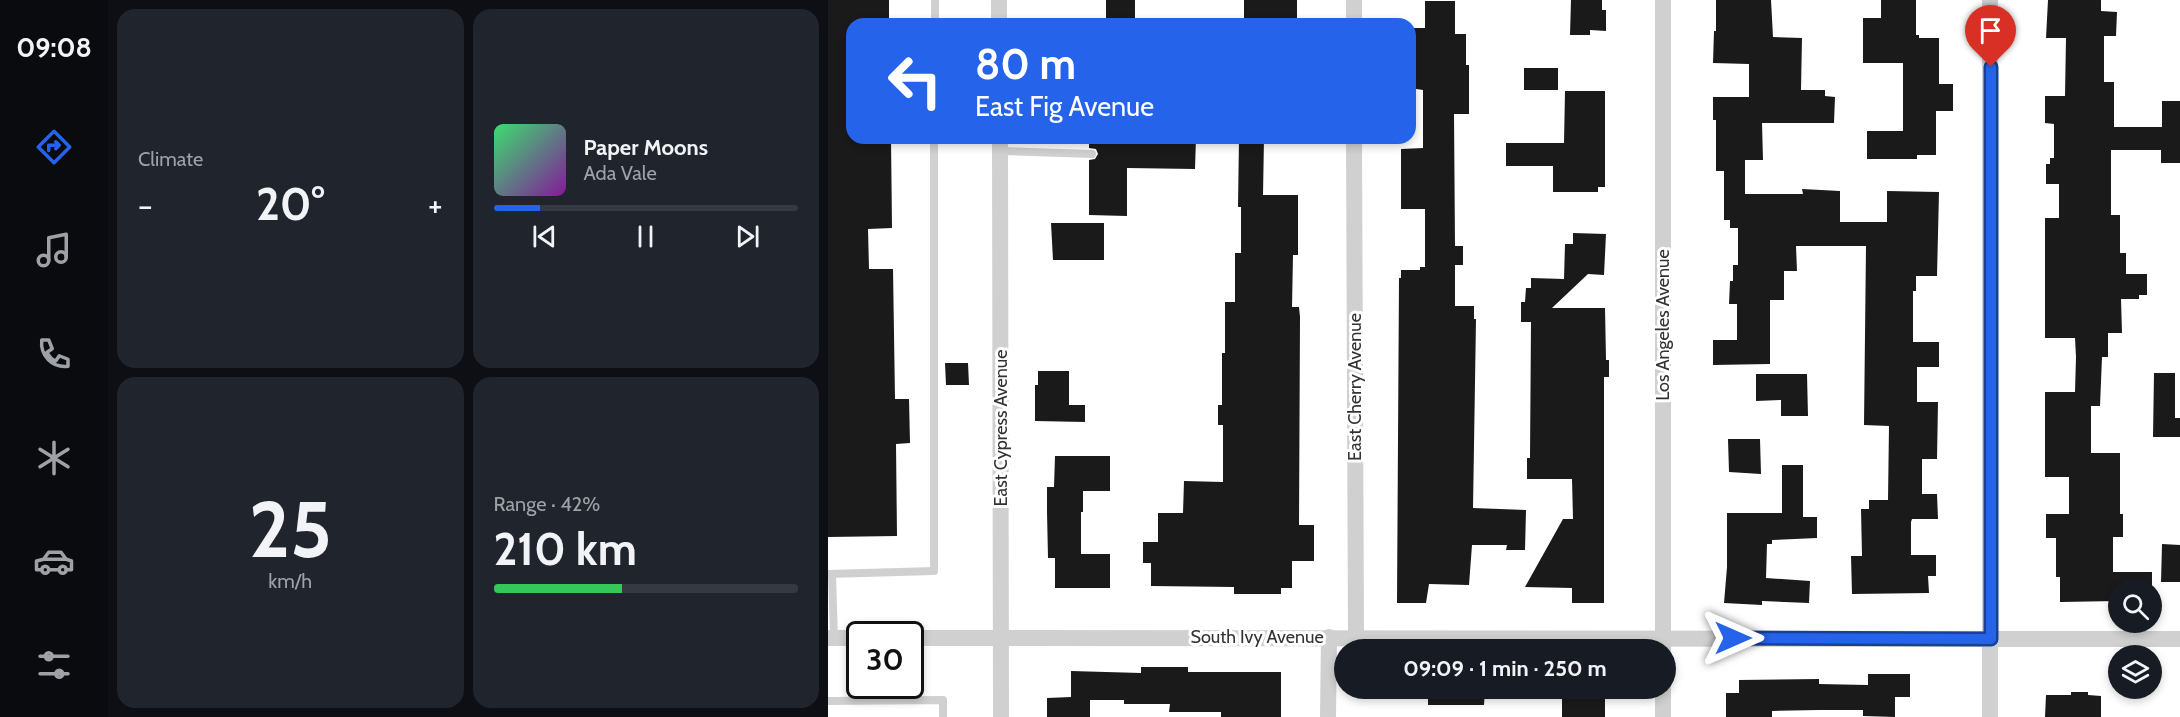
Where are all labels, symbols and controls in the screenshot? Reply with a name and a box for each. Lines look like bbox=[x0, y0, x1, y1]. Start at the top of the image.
pin bbox=[1965, 5, 2016, 67]
icon: arrive bbox=[1974, 14, 2007, 47]
text: 09:08 bbox=[16, 31, 92, 64]
text: 80 m bbox=[975, 38, 1076, 90]
icon: left bbox=[876, 42, 954, 120]
text: East Fig Avenue bbox=[975, 90, 1154, 123]
icon: directions bbox=[33, 126, 75, 168]
text: Paper Moons bbox=[584, 134, 708, 161]
text: Climate bbox=[138, 147, 203, 171]
text: Ada Vale bbox=[584, 161, 657, 185]
text: 20° bbox=[256, 177, 325, 231]
text: − bbox=[138, 185, 153, 225]
text: + bbox=[428, 185, 443, 225]
icon: previous bbox=[528, 220, 561, 253]
icon: pause bbox=[629, 220, 662, 253]
icon: next bbox=[731, 220, 764, 253]
icon: music bbox=[33, 229, 75, 271]
street label: Los Angeles Avenue bbox=[1652, 249, 1674, 401]
street label: East Cherry Avenue bbox=[1344, 313, 1366, 461]
icon: phone bbox=[33, 333, 75, 375]
street label: East Cypress Avenue bbox=[990, 350, 1012, 506]
icon: climate bbox=[33, 437, 75, 479]
text: 25 bbox=[249, 482, 332, 577]
text: Range · 42% bbox=[494, 492, 600, 516]
text: 210 km bbox=[494, 522, 637, 576]
icon: car bbox=[33, 540, 75, 582]
text: km/h bbox=[268, 569, 312, 593]
map controls bbox=[2108, 579, 2162, 699]
button: search bbox=[2108, 579, 2162, 633]
position arrow bbox=[1701, 606, 1765, 670]
speed limit sign: 30 bbox=[846, 621, 924, 699]
street label: South Ivy Avenue bbox=[1190, 626, 1324, 648]
icon: filters bbox=[33, 644, 75, 686]
button: layers bbox=[2108, 645, 2162, 699]
text: 09:09 · 1 min · 250 m bbox=[1403, 655, 1607, 682]

